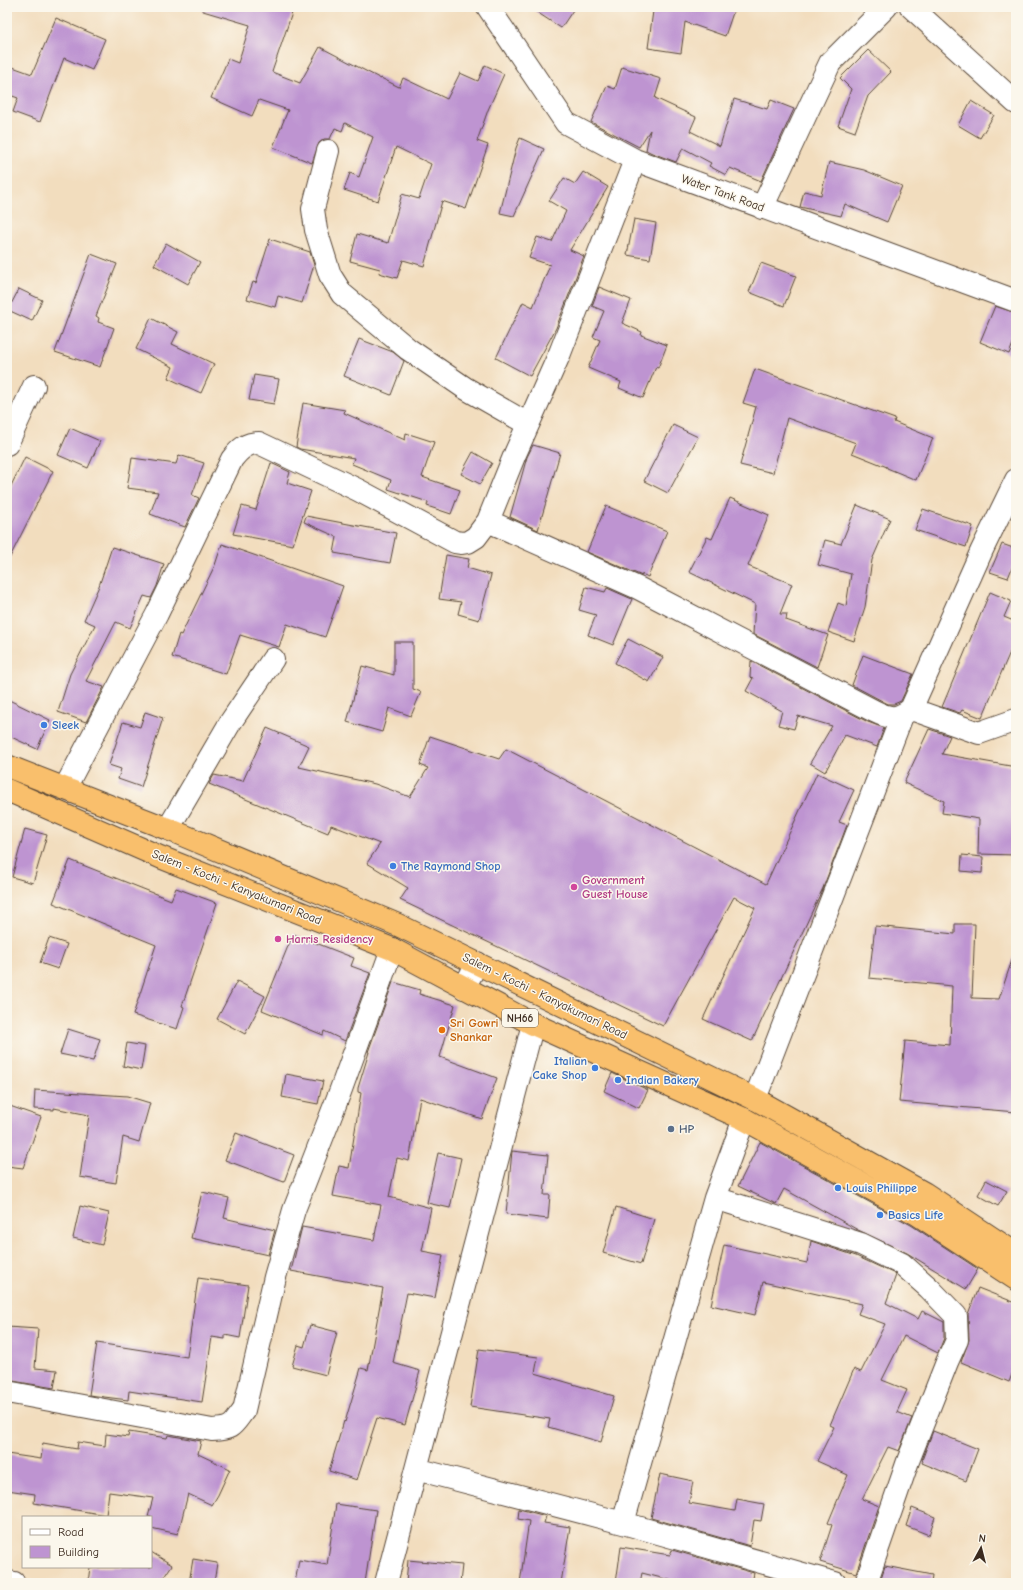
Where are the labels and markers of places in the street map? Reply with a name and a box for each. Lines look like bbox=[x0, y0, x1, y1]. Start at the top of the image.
place label: Sleek bbox=[52, 718, 79, 732]
marker: Sleek bbox=[39, 720, 49, 730]
place label: The Raymond Shop bbox=[401, 859, 501, 873]
marker: The Raymond Shop bbox=[388, 861, 398, 871]
place label: Government Guest House bbox=[582, 873, 648, 901]
marker: Government Guest House bbox=[569, 882, 579, 892]
place label: Harris Residency bbox=[286, 932, 374, 946]
marker: Harris Residency bbox=[273, 934, 283, 944]
place label: Sri Gowri Shankar bbox=[450, 1016, 499, 1044]
marker: Sri Gowri Shankar bbox=[437, 1025, 447, 1035]
place label: Italian Cake Shop bbox=[533, 1054, 587, 1082]
marker: Italian Cake Shop bbox=[590, 1063, 600, 1073]
place label: Indian Bakery bbox=[626, 1073, 699, 1087]
marker: Indian Bakery bbox=[613, 1075, 623, 1085]
place label: HP bbox=[679, 1122, 695, 1136]
marker: HP bbox=[666, 1124, 676, 1134]
place label: Louis Philippe bbox=[846, 1181, 917, 1195]
marker: Louis Philippe bbox=[833, 1183, 843, 1193]
place label: Basics Life bbox=[888, 1208, 943, 1222]
marker: Basics Life bbox=[875, 1210, 885, 1220]

